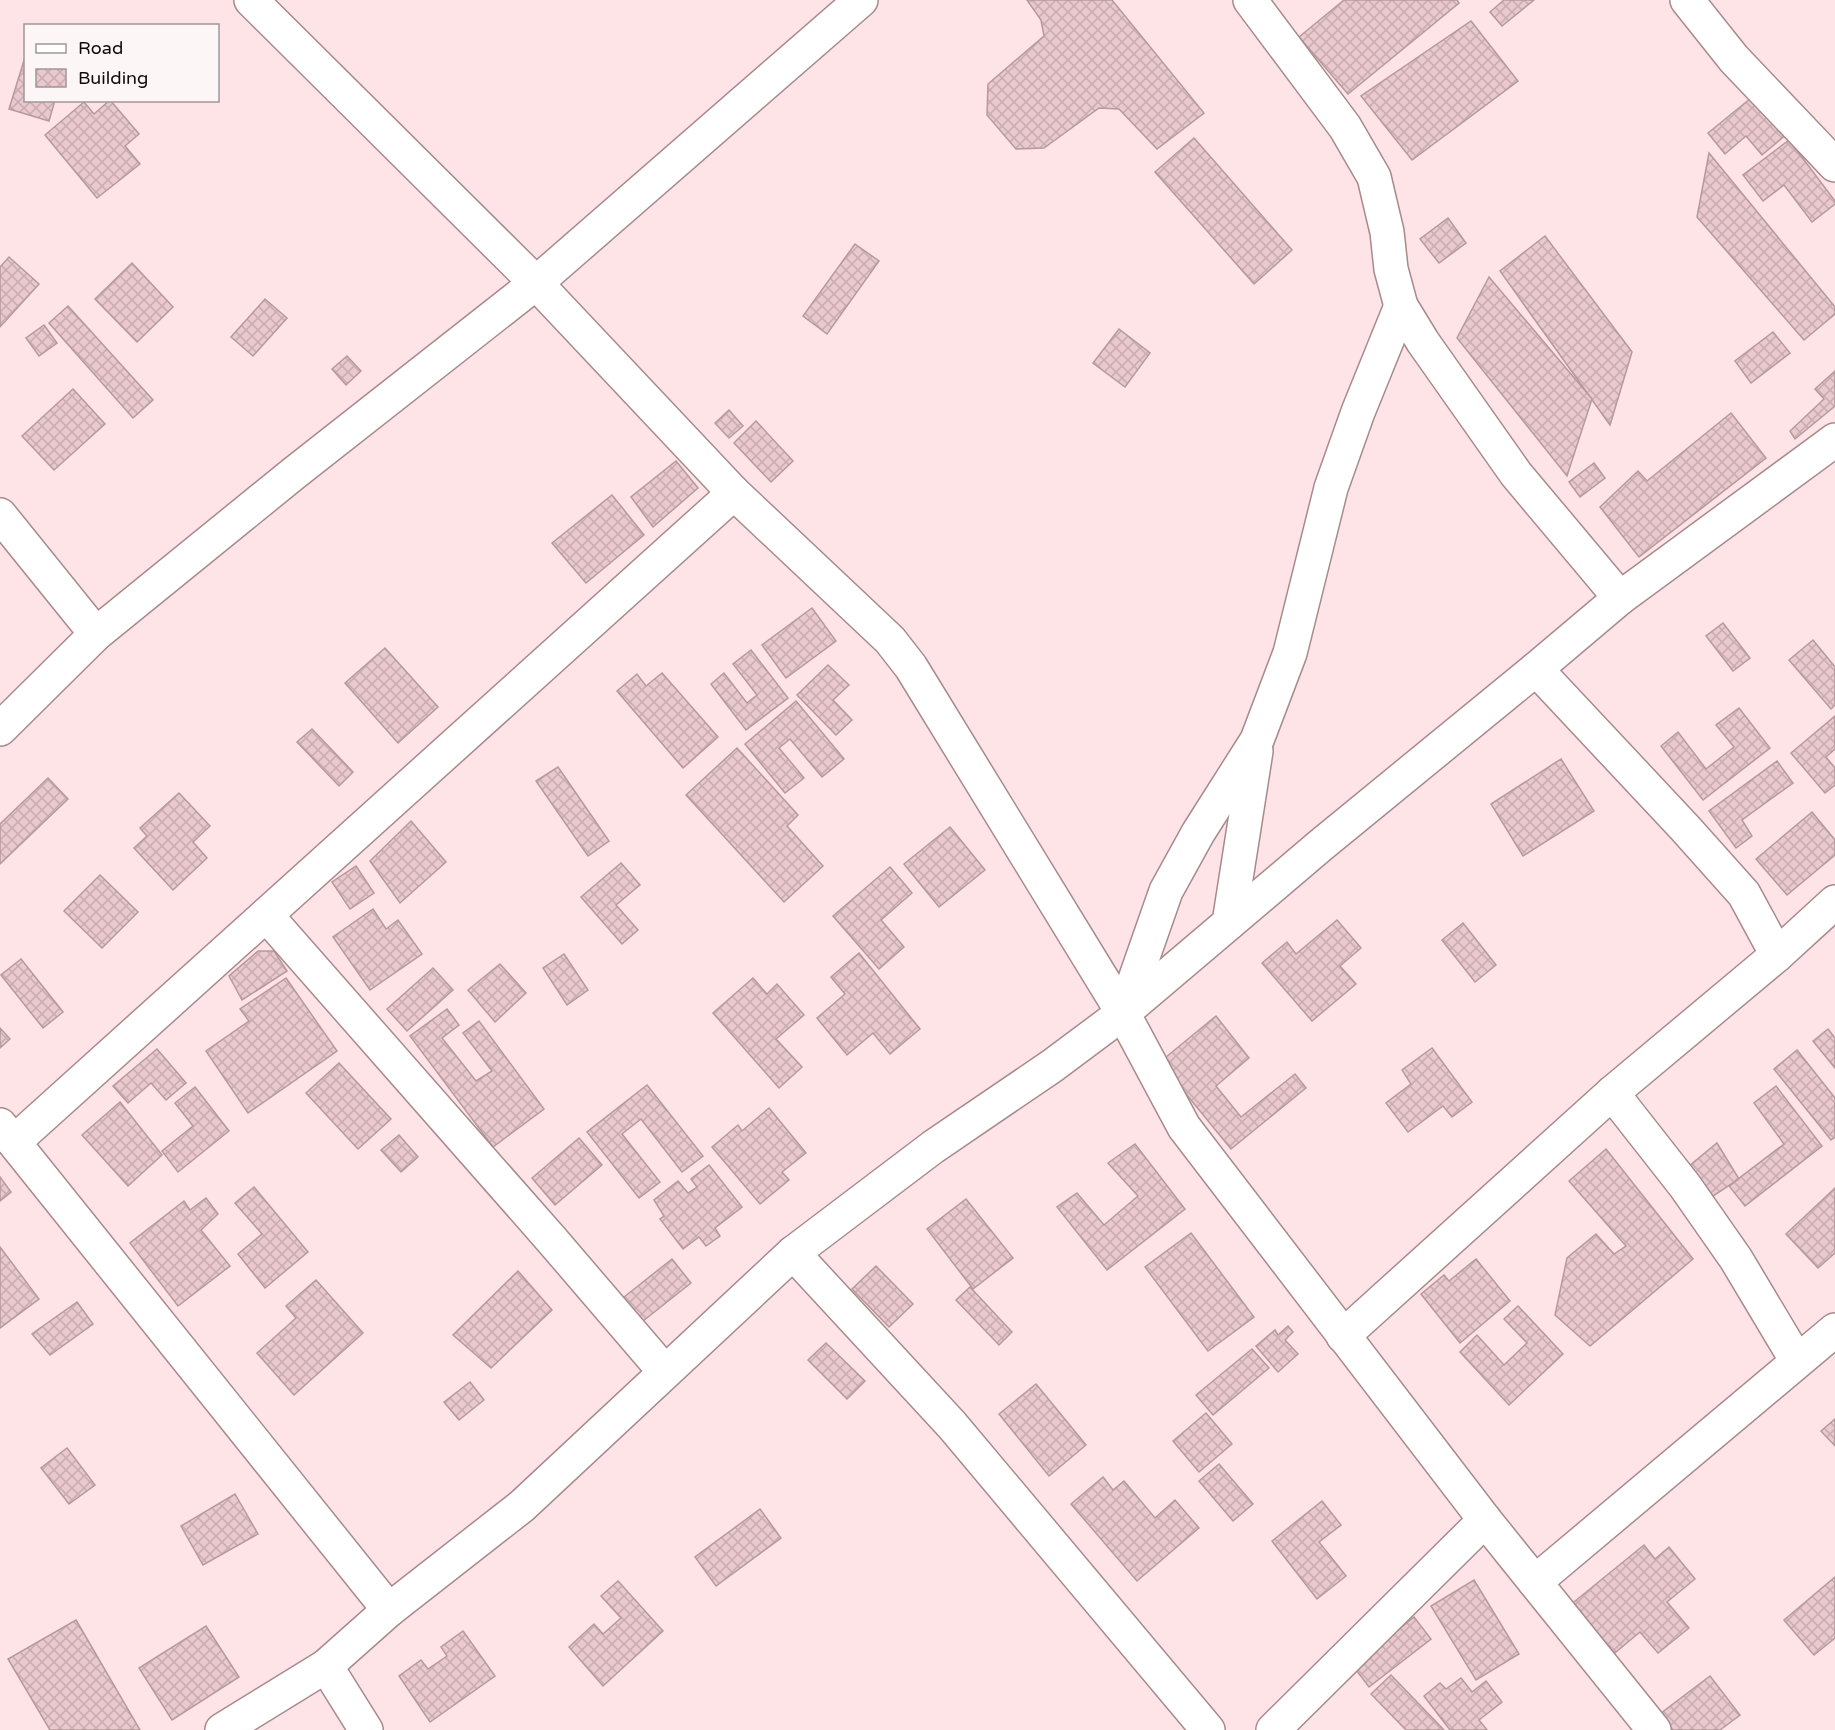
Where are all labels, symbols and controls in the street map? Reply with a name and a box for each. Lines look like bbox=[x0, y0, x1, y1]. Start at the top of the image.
legend bbox=[24, 24, 219, 102]
text: Road bbox=[78, 37, 123, 59]
text: Building bbox=[78, 67, 148, 89]

